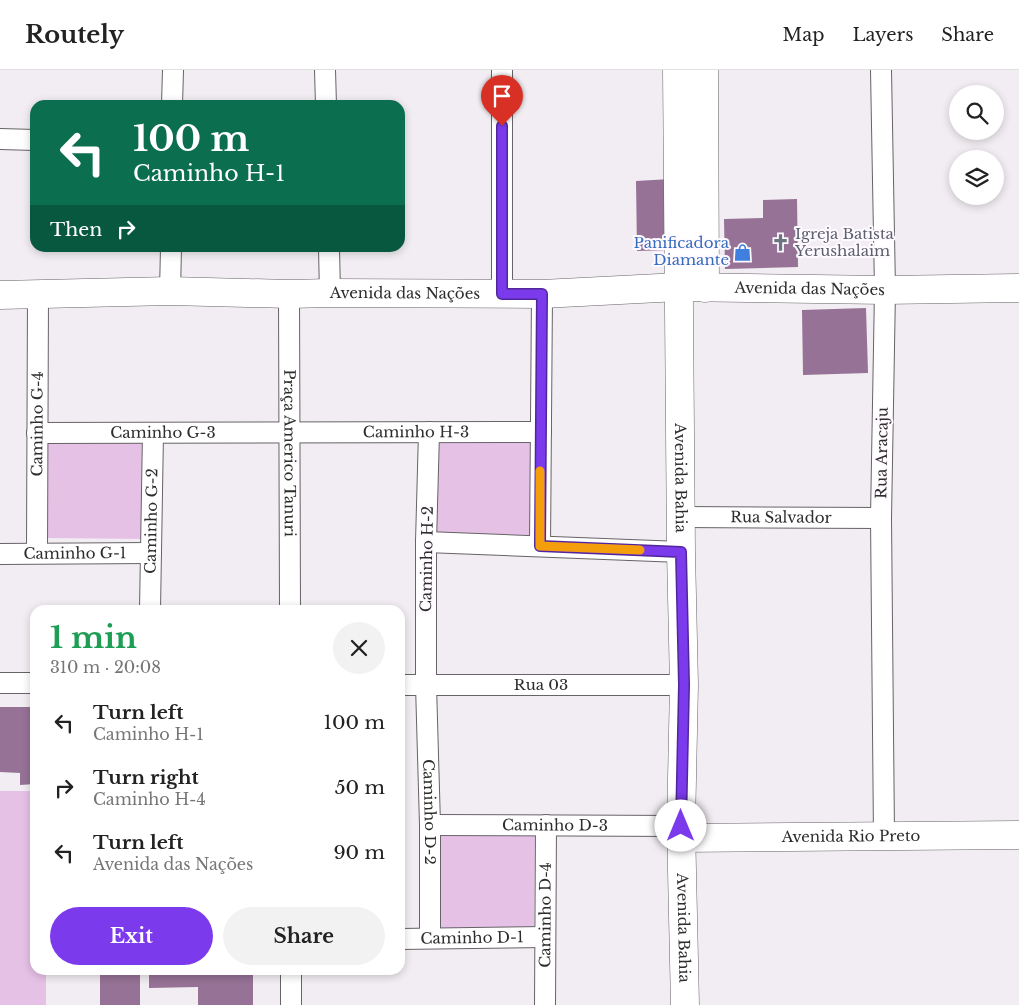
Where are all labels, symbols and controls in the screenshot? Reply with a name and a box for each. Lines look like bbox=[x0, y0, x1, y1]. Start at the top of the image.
text: Routely bbox=[25, 20, 124, 49]
text: Map bbox=[783, 24, 824, 46]
text: Layers bbox=[852, 24, 913, 46]
text: Share bbox=[941, 24, 994, 46]
pin bbox=[481, 75, 523, 126]
icon: arrive bbox=[488, 82, 516, 110]
map controls bbox=[949, 85, 1004, 205]
button: search bbox=[949, 85, 1004, 140]
text: 100 m bbox=[133, 117, 249, 160]
icon: left bbox=[50, 120, 115, 185]
button: layers bbox=[949, 150, 1004, 205]
text: Caminho H-1 bbox=[133, 160, 285, 187]
icon: right bbox=[112, 215, 140, 243]
text: Then bbox=[50, 218, 102, 241]
place label: Igreja Batista Yerushalaim bbox=[794, 224, 895, 260]
place label: Panificadora Diamante bbox=[634, 233, 730, 269]
church icon: Igreja Batista Yerushalaim bbox=[771, 233, 791, 253]
shop icon: Panificadora Diamante bbox=[733, 242, 753, 262]
street label: Avenida das Nações bbox=[733, 278, 885, 299]
street label: Avenida das Nações bbox=[329, 283, 480, 303]
street label: Praça Americo Tanuri bbox=[280, 369, 300, 537]
street label: Caminho G-4 bbox=[27, 371, 47, 477]
street label: Rua Aracaju bbox=[871, 407, 892, 499]
street label: Caminho H-3 bbox=[363, 422, 469, 441]
street label: Avenida Bahia bbox=[671, 422, 691, 534]
street label: Caminho G-3 bbox=[110, 423, 216, 442]
street label: Caminho G-2 bbox=[141, 468, 161, 574]
street label: Caminho H-2 bbox=[416, 506, 437, 612]
street label: Rua Salvador bbox=[730, 507, 833, 527]
street label: Caminho G-1 bbox=[23, 543, 127, 563]
text: 1 min bbox=[50, 619, 137, 656]
button: close bbox=[333, 622, 385, 674]
text: 310 m · 20:08 bbox=[50, 657, 161, 677]
street label: Rua 03 bbox=[514, 675, 568, 694]
text: Turn left bbox=[93, 701, 184, 724]
icon: left bbox=[50, 709, 78, 737]
text: 100 m bbox=[324, 711, 385, 734]
text: Caminho H-1 bbox=[93, 724, 204, 744]
street label: Caminho D-2 bbox=[419, 759, 440, 865]
text: Turn right bbox=[93, 766, 199, 789]
icon: right bbox=[50, 774, 78, 802]
text: 50 m bbox=[335, 776, 385, 799]
text: Caminho H-4 bbox=[93, 789, 206, 809]
position arrow bbox=[654, 799, 706, 851]
street label: Caminho D-3 bbox=[502, 815, 608, 835]
street label: Avenida Rio Preto bbox=[781, 826, 921, 846]
text: Turn left bbox=[93, 831, 184, 854]
icon: left bbox=[50, 839, 78, 867]
text: 90 m bbox=[333, 841, 385, 864]
text: Avenida das Nações bbox=[93, 854, 253, 874]
street label: Caminho D-4 bbox=[535, 862, 555, 968]
street label: Avenida Bahia bbox=[673, 872, 695, 984]
button: Exit bbox=[50, 907, 213, 965]
button: Share bbox=[223, 907, 385, 965]
street label: Caminho D-1 bbox=[420, 927, 524, 948]

